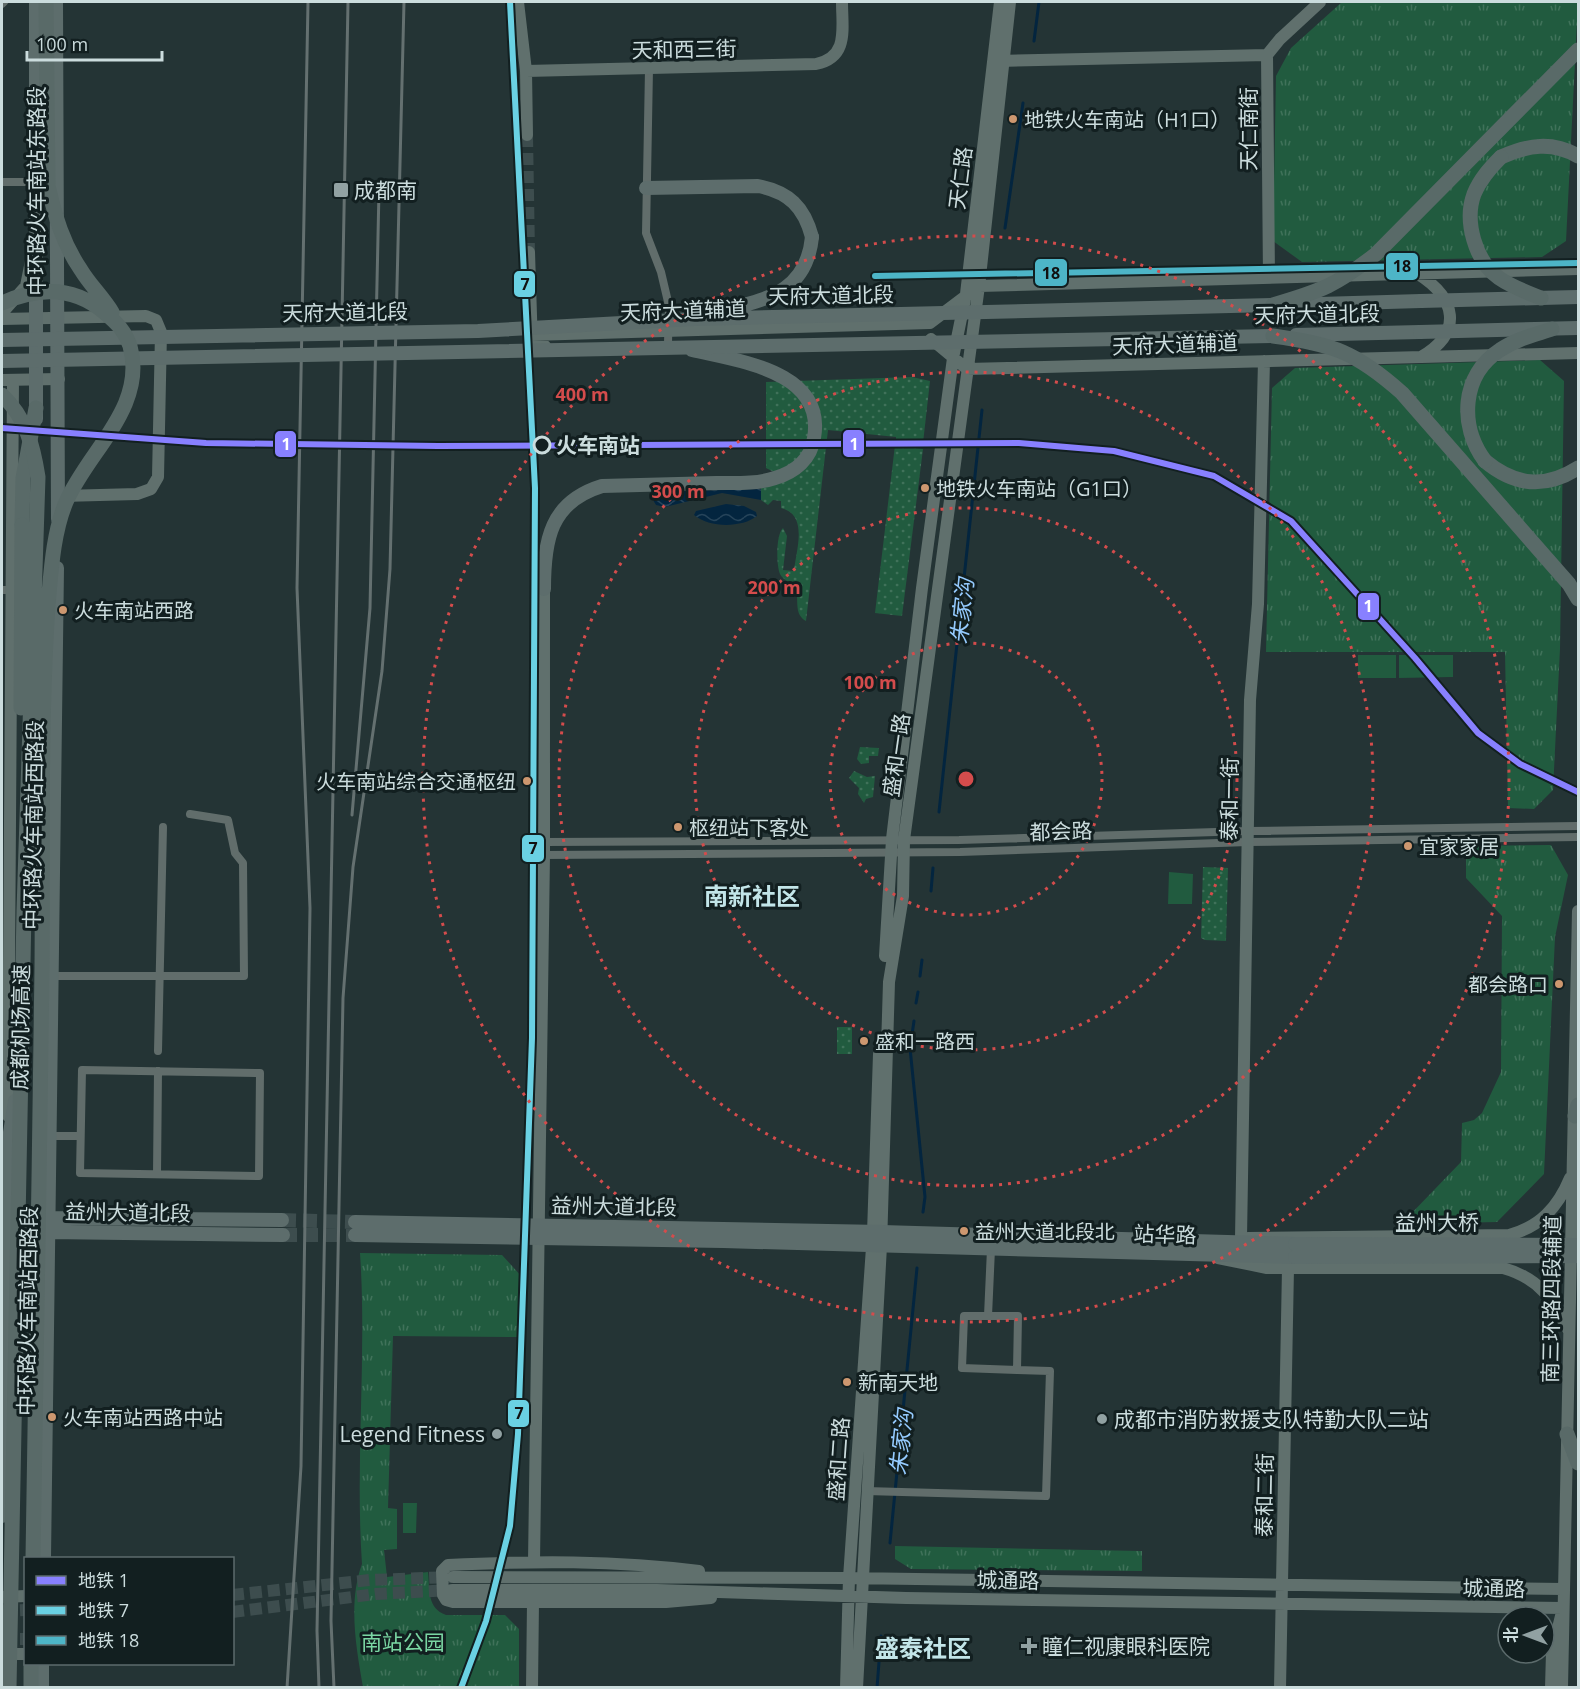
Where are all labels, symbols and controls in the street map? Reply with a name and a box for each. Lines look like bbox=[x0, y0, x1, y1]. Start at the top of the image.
scale bar bbox=[27, 24, 162, 62]
text: 100 m bbox=[36, 32, 88, 56]
street label: 天和西三街 bbox=[631, 34, 737, 64]
street label: 中环路火车南站东路段 bbox=[22, 86, 50, 296]
street label: 天仁南街 bbox=[1234, 87, 1262, 171]
place label: 地铁火车南站（H1口） bbox=[1024, 106, 1230, 133]
marker: 地铁火车南站（H1口） bbox=[1007, 113, 1019, 125]
street label: 天仁路 bbox=[942, 145, 978, 211]
place label: 成都南 bbox=[354, 176, 417, 204]
marker: 成都南 bbox=[332, 181, 350, 199]
line badge: 18 bbox=[1385, 252, 1419, 281]
text: 18 bbox=[1393, 255, 1411, 277]
line badge: 18 bbox=[1034, 258, 1068, 287]
text: 18 bbox=[1042, 262, 1060, 284]
line badge: 7 bbox=[513, 270, 536, 298]
text: 7 bbox=[520, 273, 530, 295]
street label: 天府大道北段 bbox=[768, 280, 894, 310]
street label: 天府大道辅道 bbox=[620, 294, 746, 326]
street label: 天府大道北段 bbox=[282, 297, 408, 327]
street label: 天府大道北段 bbox=[1254, 299, 1380, 329]
street label: 天府大道辅道 bbox=[1112, 328, 1238, 360]
text: 400 m bbox=[555, 382, 609, 406]
line badge: 1 bbox=[842, 429, 865, 458]
line badge: 1 bbox=[274, 430, 297, 458]
place label: 火车南站 bbox=[556, 431, 640, 459]
text: 1 bbox=[281, 433, 291, 455]
text: 1 bbox=[849, 433, 859, 455]
marker: 火车南站 bbox=[533, 436, 551, 454]
place label: 地铁火车南站（G1口） bbox=[936, 475, 1142, 502]
text: 300 m bbox=[651, 479, 705, 503]
marker: 地铁火车南站（G1口） bbox=[919, 482, 931, 494]
text: 200 m bbox=[747, 575, 801, 599]
water label: 朱家沟 bbox=[943, 575, 980, 645]
line badge: 1 bbox=[1357, 592, 1380, 621]
text: 1 bbox=[1363, 595, 1373, 617]
place label: 火车南站西路 bbox=[74, 597, 194, 624]
marker: 火车南站西路 bbox=[57, 604, 69, 616]
text: 100 m bbox=[843, 670, 897, 694]
street label: 盛和一路 bbox=[876, 711, 916, 799]
street label: 中环路火车南站西路段 bbox=[17, 720, 49, 930]
street label: 泰和一街 bbox=[1214, 757, 1244, 841]
place label: 火车南站综合交通枢纽 bbox=[316, 768, 516, 795]
centre of rings bbox=[956, 769, 976, 789]
marker: 火车南站综合交通枢纽 bbox=[521, 775, 533, 787]
place label: 枢纽站下客处 bbox=[689, 814, 809, 841]
street label: 都会路 bbox=[1029, 816, 1093, 846]
marker: 枢纽站下客处 bbox=[672, 821, 684, 833]
place label: 宜家家居 bbox=[1419, 833, 1499, 860]
line badge: 7 bbox=[521, 834, 545, 863]
text: 7 bbox=[528, 837, 538, 859]
marker: 宜家家居 bbox=[1402, 840, 1414, 852]
district label: 南新社区 bbox=[704, 879, 800, 912]
street label: 成都机场高速 bbox=[5, 964, 35, 1090]
place label: 都会路口 bbox=[1468, 971, 1548, 998]
marker: 都会路口 bbox=[1553, 978, 1565, 990]
place label: 盛和一路西 bbox=[875, 1028, 975, 1055]
marker: 盛和一路西 bbox=[858, 1035, 870, 1047]
street label: 益州大道北段 bbox=[551, 1191, 677, 1221]
street label: 益州大道北段 bbox=[65, 1197, 191, 1227]
street label: 中环路火车南站西路段 bbox=[11, 1206, 43, 1416]
street label: 益州大桥 bbox=[1395, 1208, 1479, 1236]
street label: 南三环路四段辅道 bbox=[1536, 1215, 1566, 1383]
place label: 益州大道北段北 bbox=[975, 1218, 1115, 1245]
street label: 站华路 bbox=[1133, 1219, 1197, 1249]
marker: 益州大道北段北 bbox=[958, 1225, 970, 1237]
place label: 新南天地 bbox=[858, 1369, 938, 1396]
marker: 新南天地 bbox=[841, 1376, 853, 1388]
line badge: 7 bbox=[507, 1399, 530, 1428]
text: 7 bbox=[514, 1402, 524, 1424]
place label: 火车南站西路中站 bbox=[63, 1404, 223, 1431]
place label: 成都市消防救援支队特勤大队二站 bbox=[1114, 1405, 1429, 1433]
water label: 朱家沟 bbox=[882, 1406, 919, 1476]
marker: 火车南站西路中站 bbox=[46, 1411, 58, 1423]
marker: 成都市消防救援支队特勤大队二站 bbox=[1095, 1412, 1109, 1426]
street label: 盛和二路 bbox=[821, 1416, 855, 1502]
place label: Legend Fitness bbox=[340, 1420, 485, 1448]
marker: Legend Fitness bbox=[490, 1427, 504, 1441]
street label: 泰和二街 bbox=[1249, 1453, 1279, 1537]
legend bbox=[24, 1557, 234, 1665]
street label: 城通路 bbox=[976, 1565, 1040, 1595]
text: 地铁 1 bbox=[78, 1568, 129, 1592]
street label: 城通路 bbox=[1462, 1573, 1526, 1603]
text: 地铁 7 bbox=[78, 1598, 129, 1622]
north arrow bbox=[1496, 1605, 1556, 1665]
text: 北 bbox=[1500, 1627, 1522, 1643]
text: 地铁 18 bbox=[78, 1628, 139, 1652]
park label: 南站公园 bbox=[361, 1628, 445, 1656]
district label: 盛泰社区 bbox=[875, 1631, 971, 1664]
place label: 瞳仁视康眼科医院 bbox=[1042, 1632, 1210, 1660]
marker: 瞳仁视康眼科医院 bbox=[1020, 1637, 1038, 1655]

